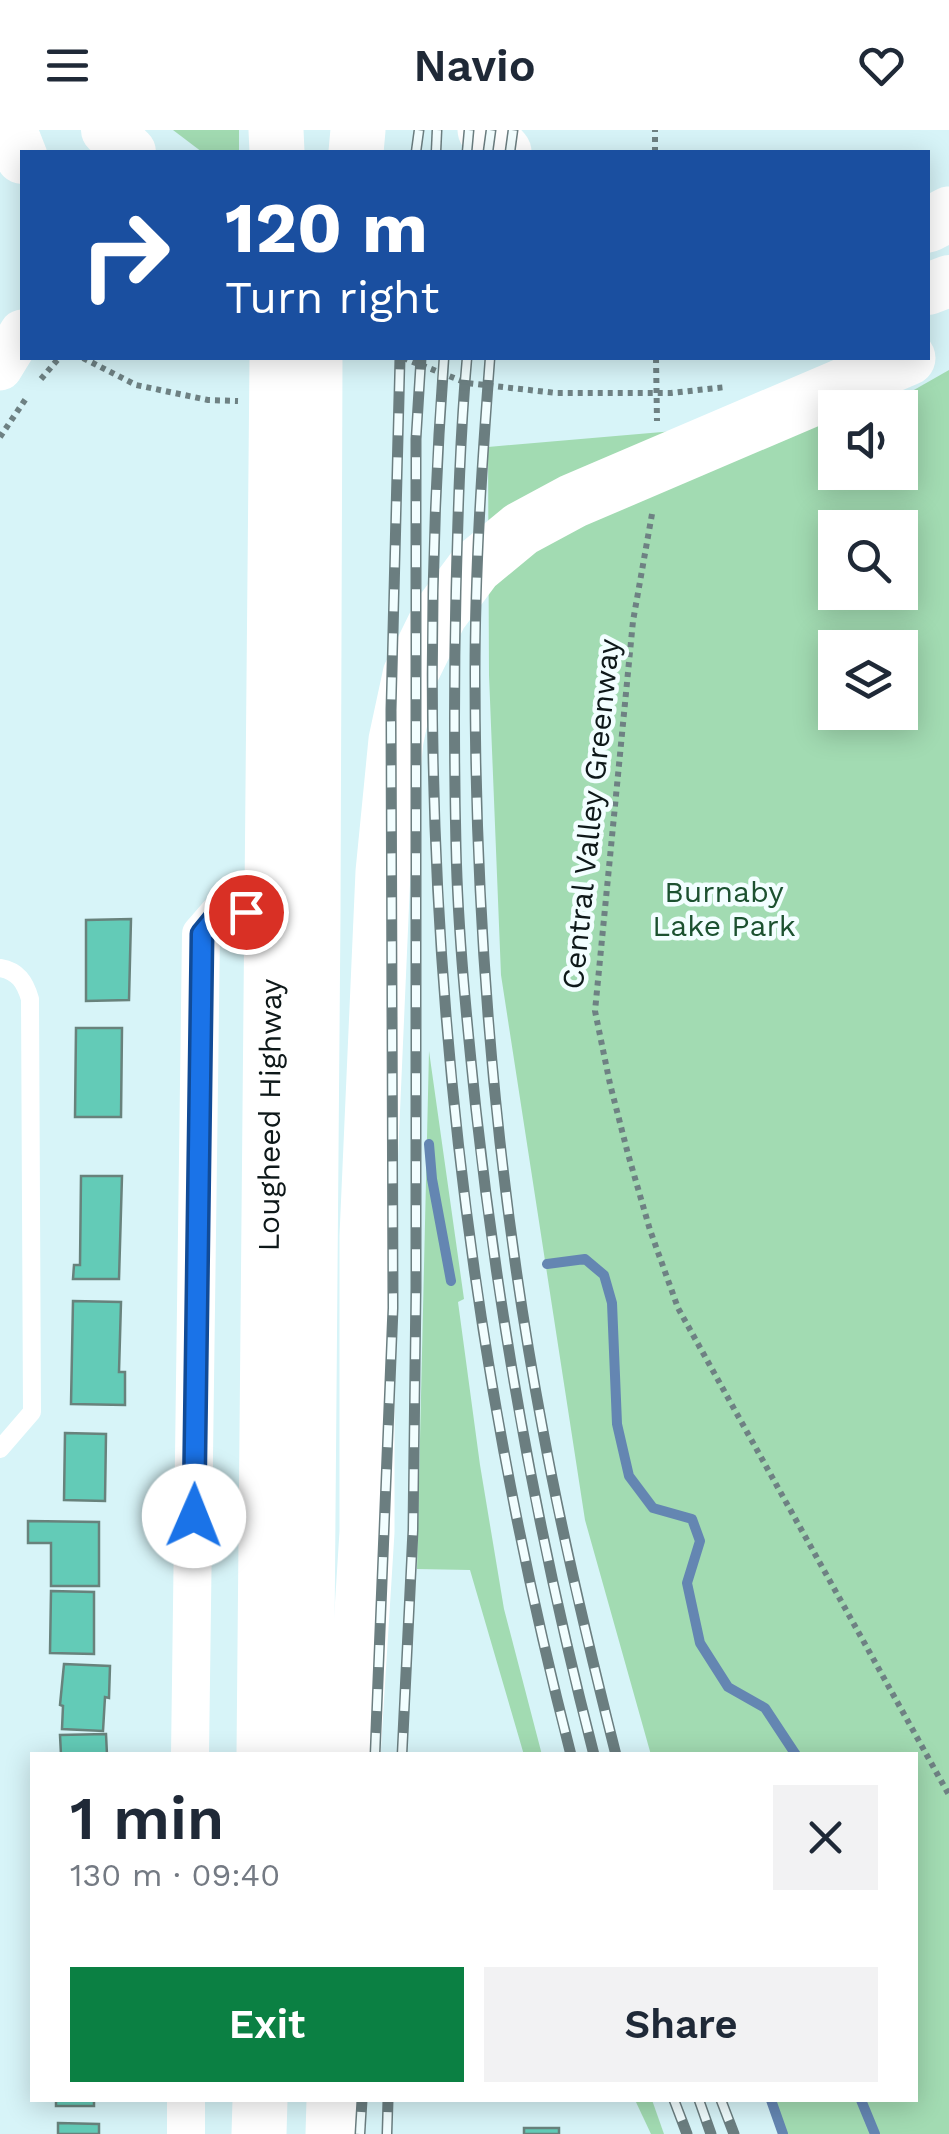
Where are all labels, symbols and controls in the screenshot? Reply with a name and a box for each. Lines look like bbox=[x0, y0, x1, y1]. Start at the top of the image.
icon: menu bbox=[40, 38, 95, 93]
icon: heart bbox=[854, 38, 909, 93]
text: Navio bbox=[413, 39, 536, 92]
text: 120 m bbox=[225, 187, 428, 269]
icon: right bbox=[60, 190, 190, 320]
text: Turn right bbox=[225, 271, 439, 324]
map controls bbox=[818, 390, 918, 730]
button: sound bbox=[818, 390, 918, 490]
button: search bbox=[818, 510, 918, 610]
button: layers bbox=[818, 630, 918, 730]
street label: Central Valley Greenway bbox=[555, 636, 626, 991]
pin bbox=[204, 870, 289, 955]
park label: Burnaby Lake Park bbox=[652, 874, 796, 943]
icon: arrive bbox=[219, 885, 274, 940]
street label: Lougheed Highway bbox=[251, 978, 288, 1252]
position arrow bbox=[142, 1464, 246, 1568]
text: 1 min bbox=[70, 1783, 224, 1854]
button: close bbox=[773, 1785, 878, 1890]
text: 130 m · 09:40 bbox=[70, 1856, 280, 1894]
button: Exit bbox=[70, 1967, 464, 2082]
button: Share bbox=[484, 1967, 878, 2082]

